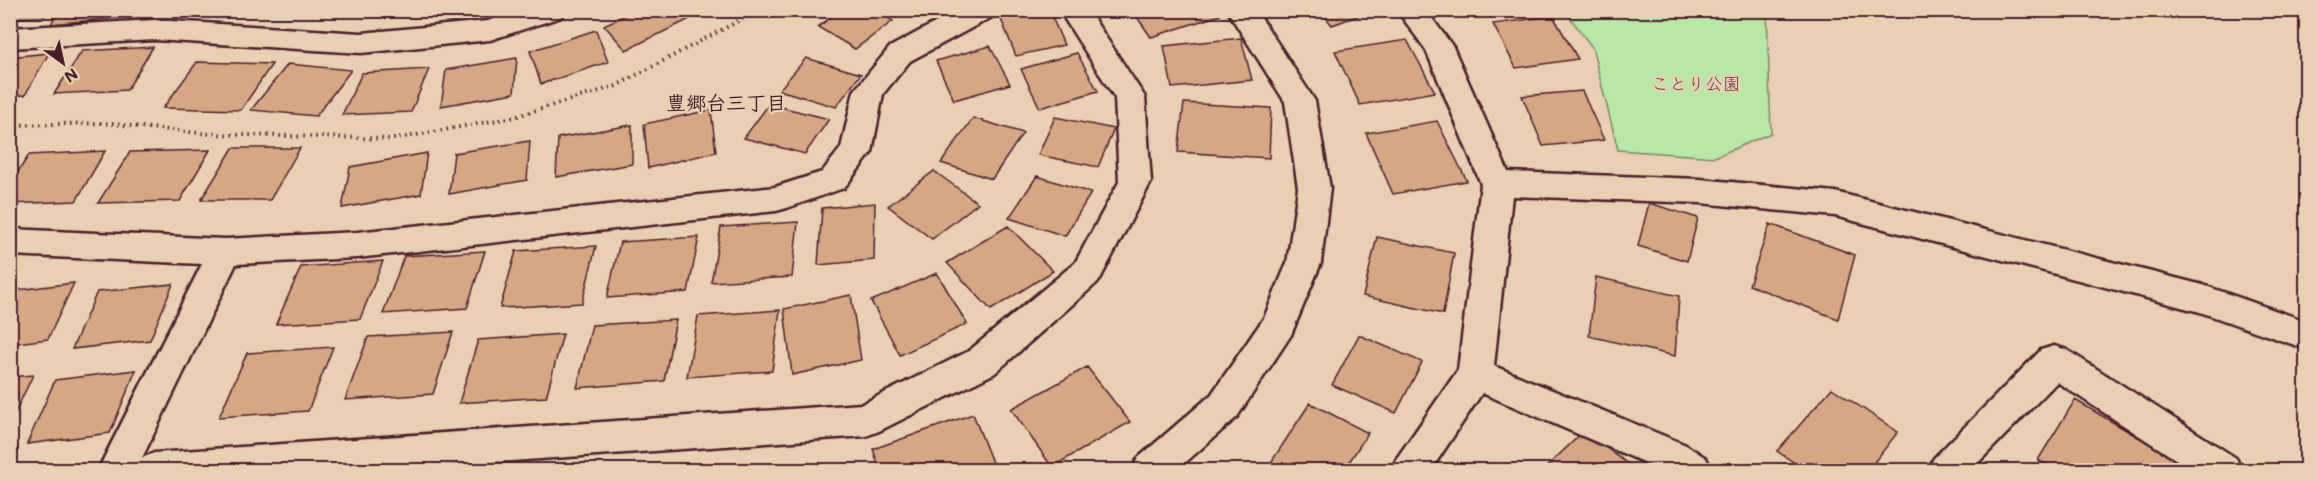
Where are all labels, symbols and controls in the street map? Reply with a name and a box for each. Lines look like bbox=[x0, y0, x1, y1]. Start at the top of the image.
north arrow bbox=[33, 33, 93, 93]
text: N bbox=[61, 64, 82, 88]
park label: ことり公園 bbox=[1651, 71, 1741, 95]
district label: 豊郷台三丁目 bbox=[666, 89, 786, 115]

